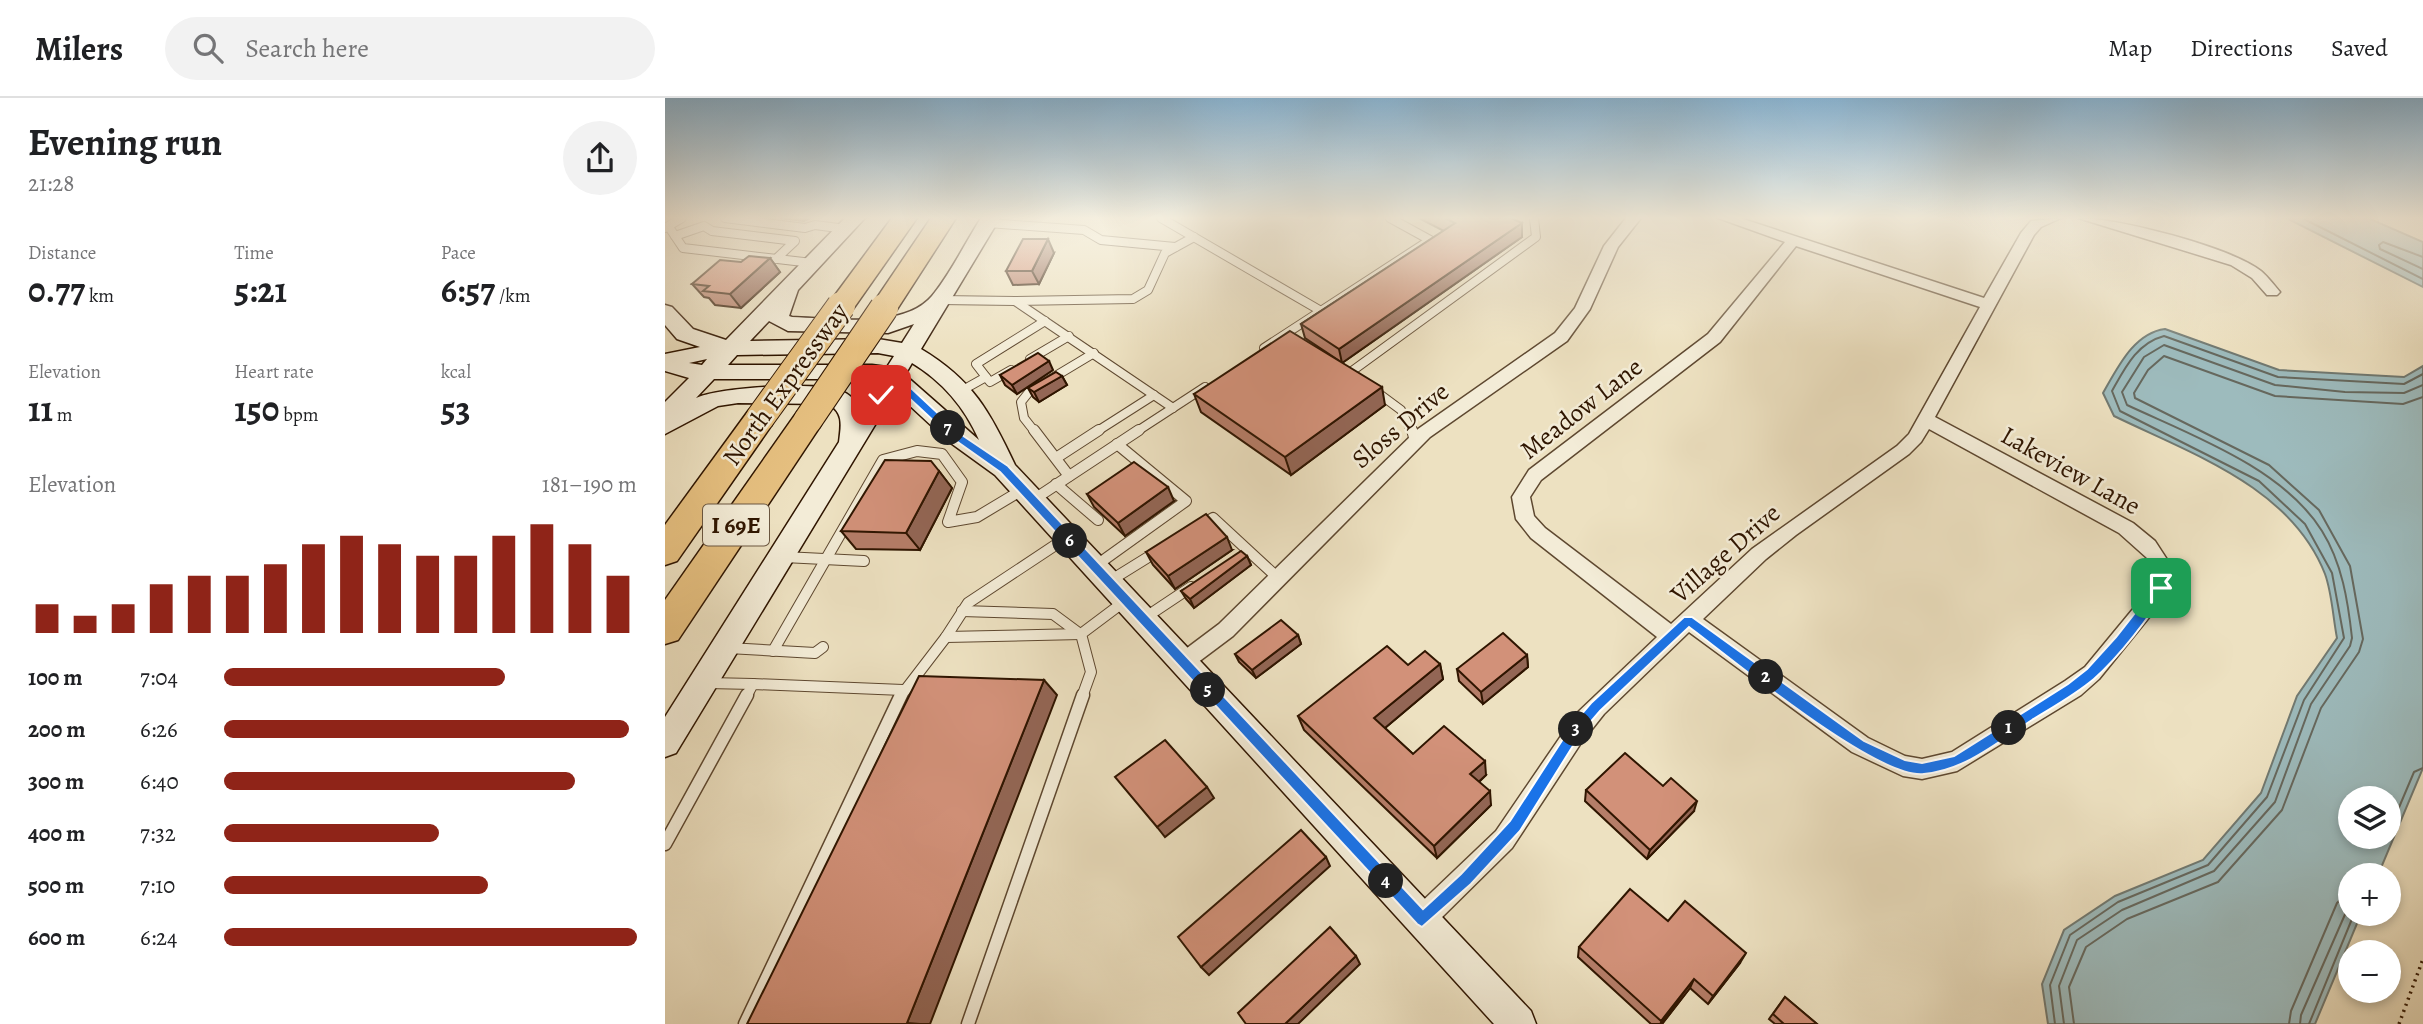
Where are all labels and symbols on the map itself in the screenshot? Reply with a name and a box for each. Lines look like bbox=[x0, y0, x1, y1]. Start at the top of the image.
street label: North Expressway bbox=[714, 295, 857, 473]
street label: Meadow Lane bbox=[1513, 350, 1650, 467]
pin bbox=[851, 365, 911, 425]
street label: Sloss Drive bbox=[1344, 374, 1456, 476]
pin: 7 bbox=[931, 410, 965, 446]
street label: Lakeview Lane bbox=[1995, 418, 2147, 523]
street label: Village Drive bbox=[1662, 496, 1788, 612]
road number: I 69E bbox=[703, 504, 769, 546]
pin: 6 bbox=[1053, 524, 1087, 558]
pin bbox=[2131, 558, 2191, 618]
pin: 2 bbox=[1749, 660, 1783, 694]
pin: 5 bbox=[1191, 672, 1225, 708]
pin: 1 bbox=[1991, 710, 2027, 746]
pin: 3 bbox=[1559, 712, 1593, 746]
pin: 4 bbox=[1369, 864, 1403, 898]

